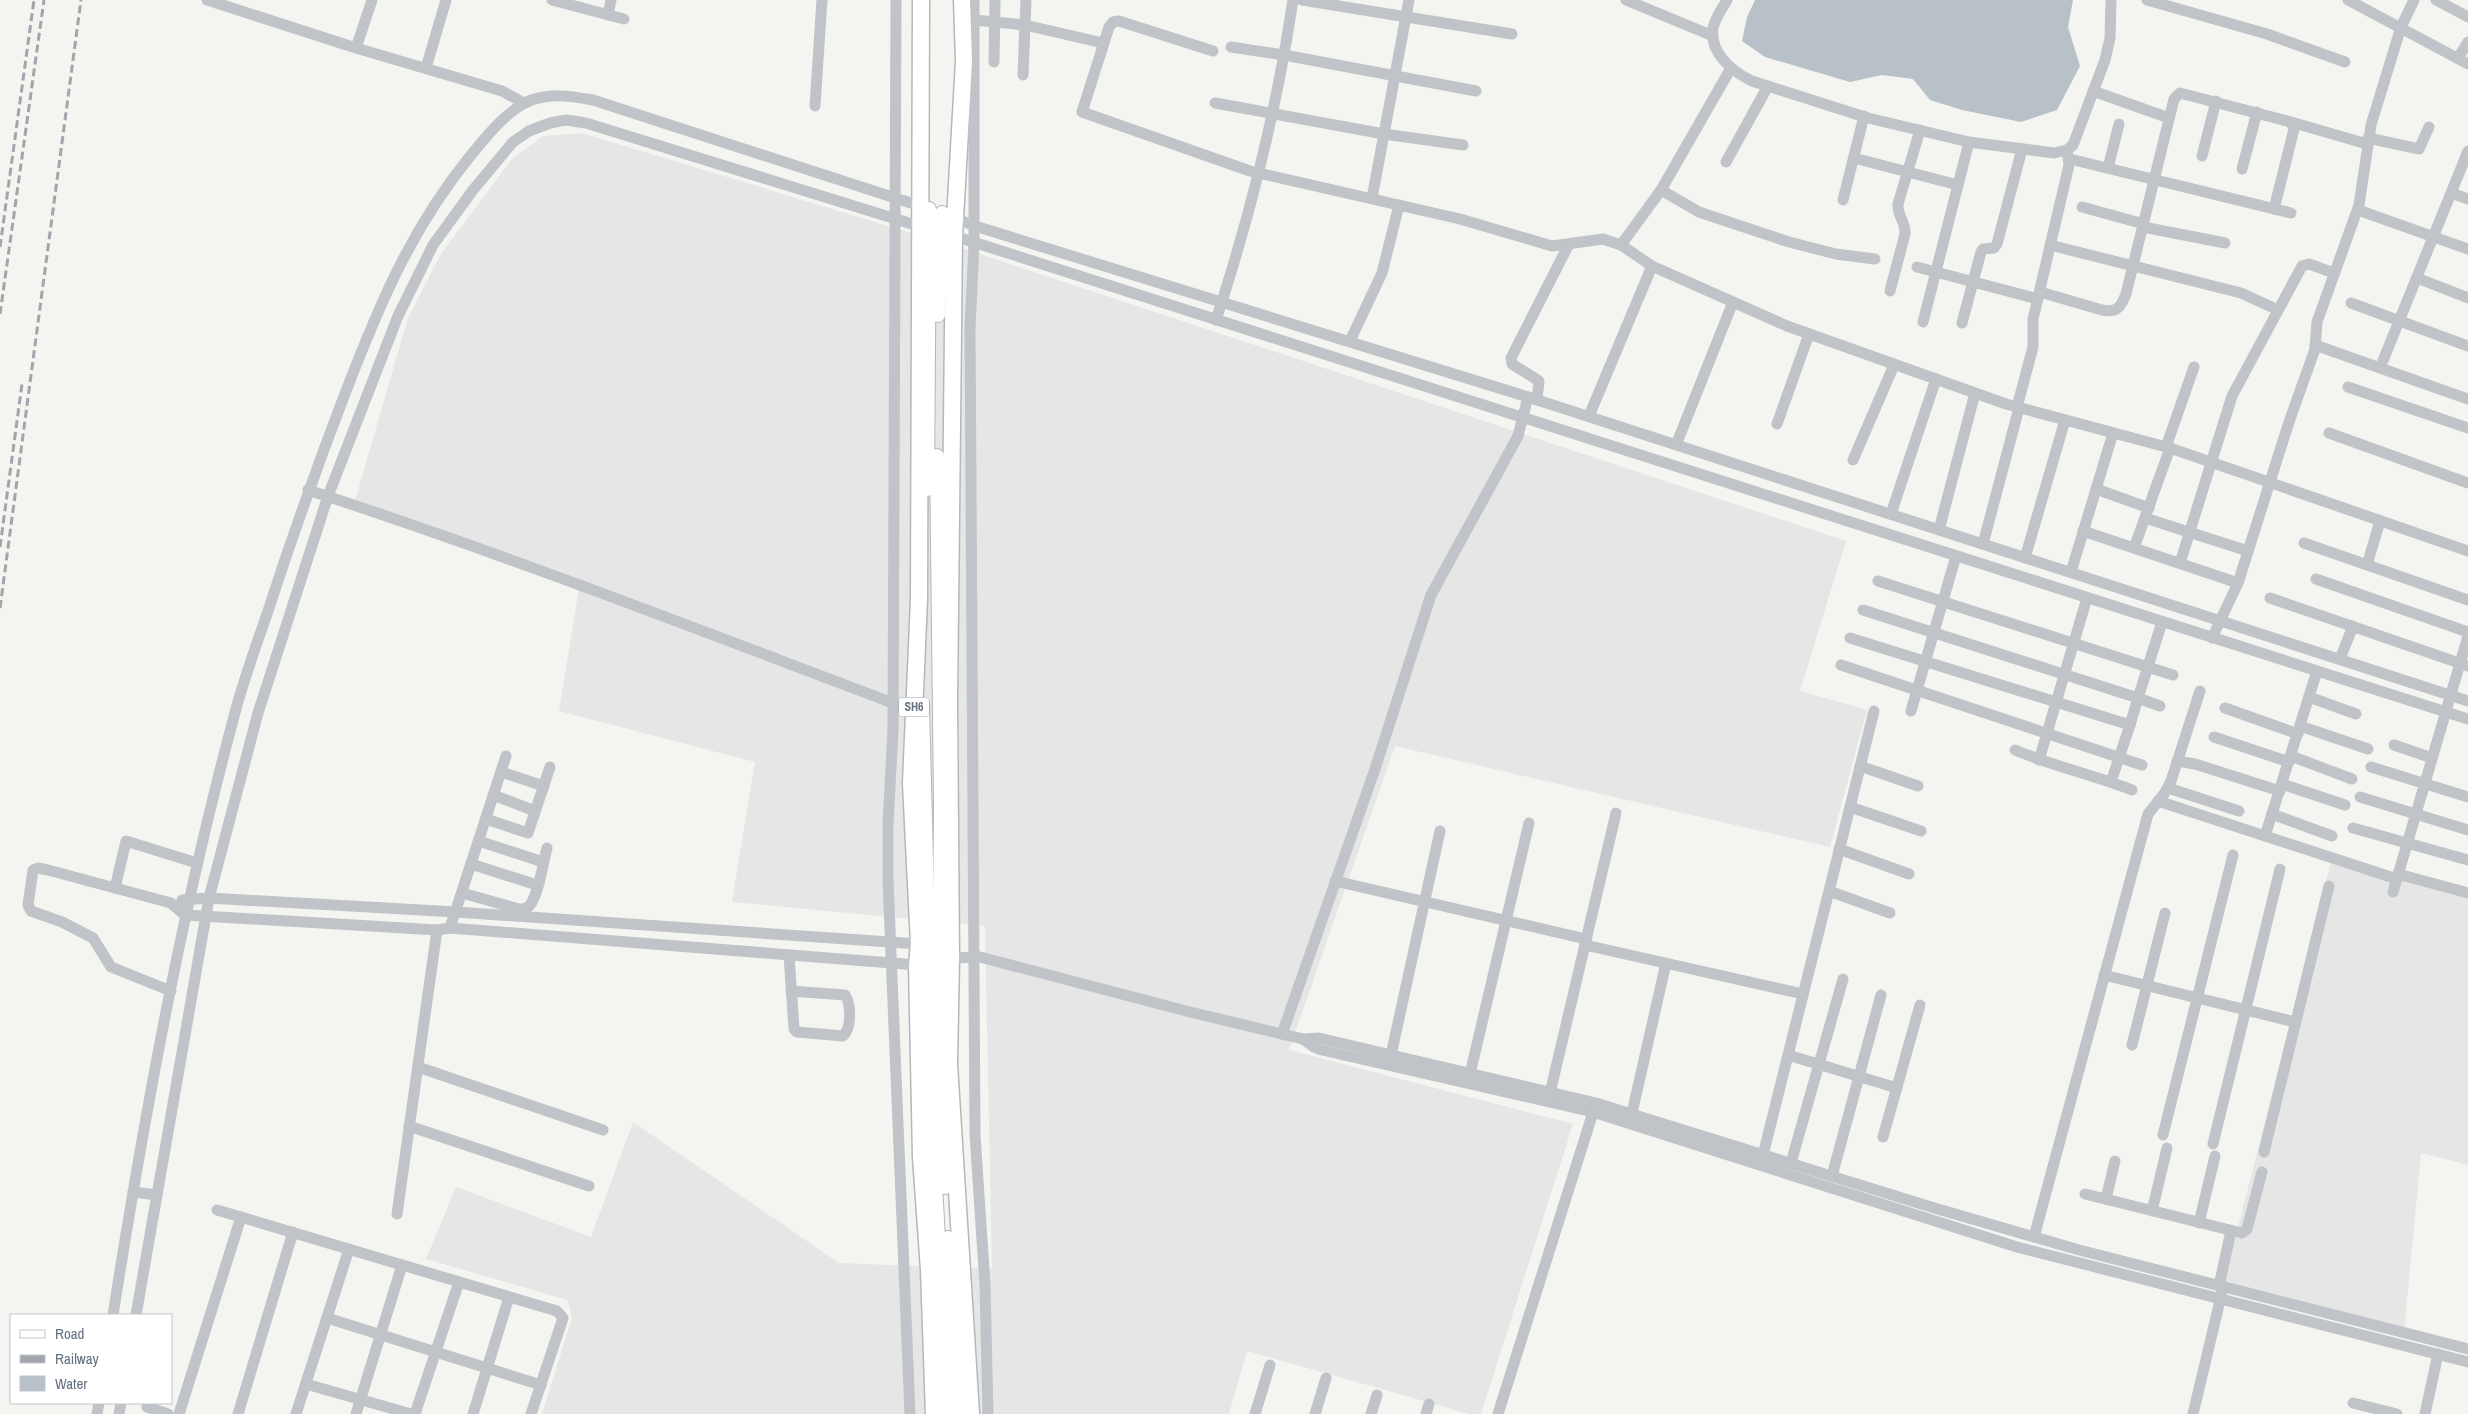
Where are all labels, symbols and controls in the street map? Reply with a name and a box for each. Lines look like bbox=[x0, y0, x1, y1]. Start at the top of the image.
road number: SH6 bbox=[899, 698, 929, 716]
legend bbox=[10, 1314, 172, 1404]
text: Road bbox=[55, 1323, 84, 1344]
text: Railway bbox=[55, 1348, 100, 1369]
text: Water bbox=[55, 1373, 87, 1394]

